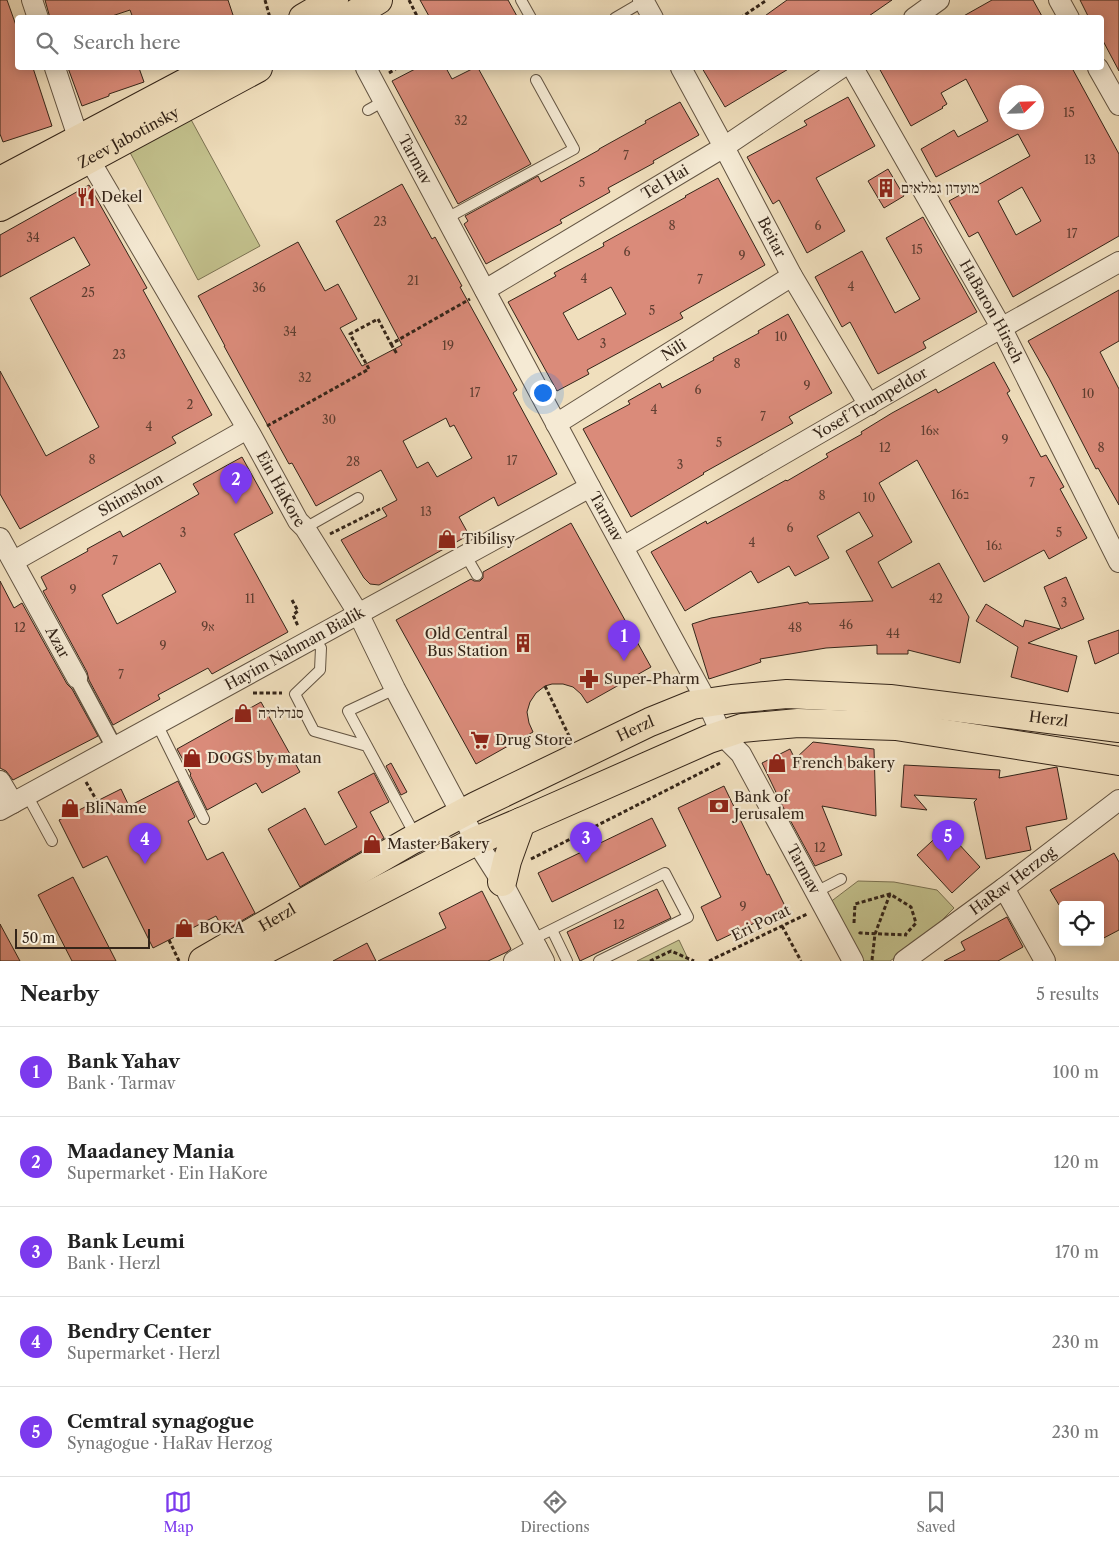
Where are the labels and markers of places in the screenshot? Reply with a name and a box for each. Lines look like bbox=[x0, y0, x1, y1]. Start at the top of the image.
building icon: מועדון גמלאים bbox=[875, 177, 897, 199]
place label: מועדון גמלאים bbox=[901, 178, 979, 197]
restaurant icon: Dekel bbox=[75, 186, 97, 208]
place label: Dekel bbox=[101, 187, 143, 206]
pin: 2 bbox=[220, 463, 252, 504]
shop icon: Tibilisy bbox=[436, 528, 458, 550]
place label: Tibilisy bbox=[462, 529, 516, 548]
pin: 1 bbox=[608, 620, 640, 661]
place label: Old Central Bus Station bbox=[425, 624, 509, 660]
building icon: Old Central Bus Station bbox=[512, 632, 534, 654]
pharmacy icon: Super-Pharm bbox=[578, 668, 600, 690]
place label: Super-Pharm bbox=[604, 669, 700, 688]
shop icon: סנדלריה bbox=[232, 702, 254, 724]
place label: סנדלריה bbox=[258, 703, 304, 722]
supermarket icon: Drug Store bbox=[469, 729, 491, 751]
place label: Drug Store bbox=[495, 730, 573, 749]
shop icon: DOGS by matan bbox=[181, 747, 203, 769]
place label: DOGS by matan bbox=[207, 748, 322, 767]
shop icon: French bakery bbox=[766, 752, 788, 774]
place label: French bakery bbox=[792, 753, 896, 772]
place label: Bank of Jerusalem bbox=[732, 787, 804, 823]
bank icon: Bank of Jerusalem bbox=[708, 795, 730, 817]
shop icon: BliName bbox=[59, 797, 81, 819]
place label: BliName bbox=[85, 798, 147, 817]
pin: 5 bbox=[932, 820, 964, 861]
pin: 3 bbox=[570, 822, 602, 863]
pin: 4 bbox=[129, 823, 161, 864]
shop icon: Master Bakery bbox=[361, 833, 383, 855]
place label: Master Bakery bbox=[387, 834, 490, 853]
shop icon: BOKA bbox=[173, 917, 195, 939]
place label: BOKA bbox=[199, 918, 245, 937]

